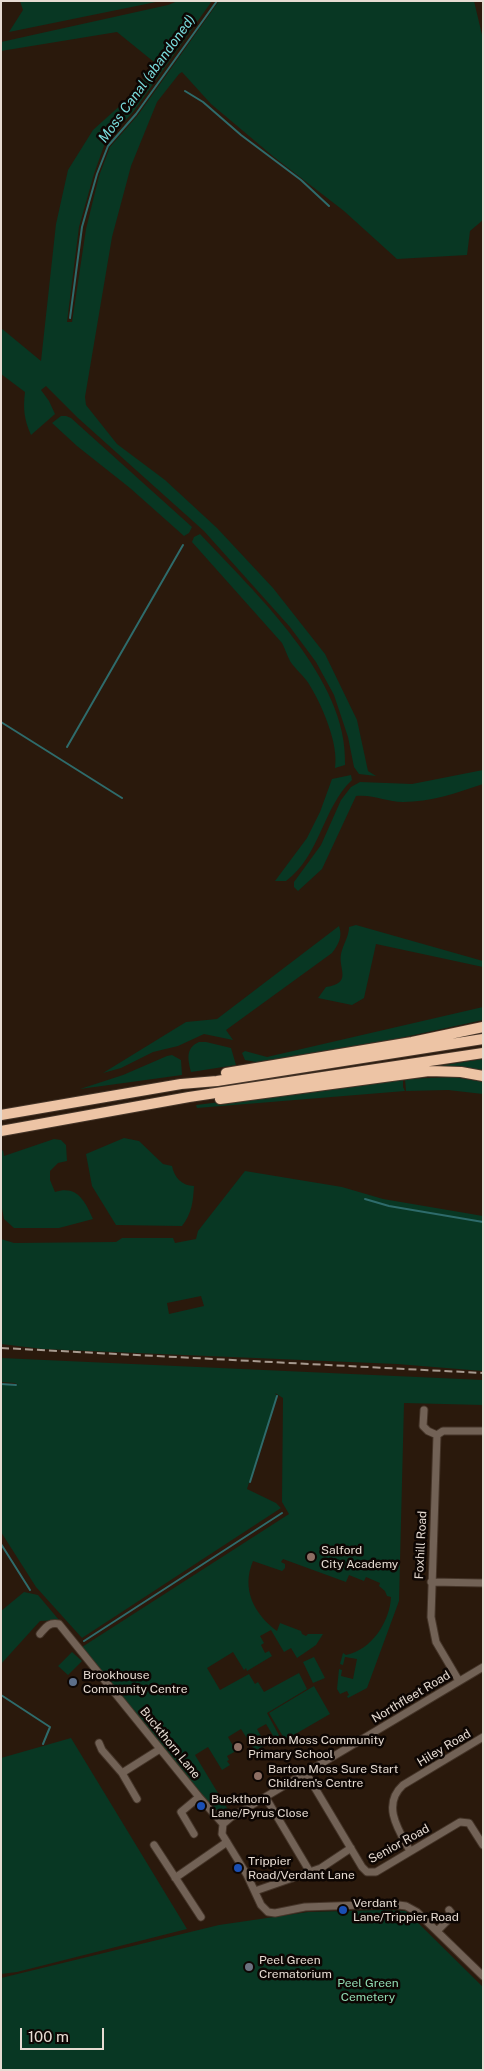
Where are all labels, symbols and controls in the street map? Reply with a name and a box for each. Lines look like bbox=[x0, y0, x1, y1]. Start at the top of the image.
water label: Moss Canal (abandoned) bbox=[95, 12, 199, 146]
street label: Foxhill Road bbox=[412, 1510, 430, 1580]
place label: Salford City Academy bbox=[321, 1543, 398, 1571]
marker: Salford City Academy bbox=[305, 1551, 317, 1563]
place label: Brookhouse Community Centre bbox=[83, 1668, 187, 1696]
street label: Northfleet Road bbox=[369, 1668, 453, 1726]
marker: Brookhouse Community Centre bbox=[67, 1676, 79, 1688]
street label: Buckthorn Lane bbox=[137, 1704, 203, 1782]
street label: Hiley Road bbox=[415, 1726, 473, 1770]
place label: Barton Moss Community Primary School bbox=[248, 1733, 384, 1761]
marker: Barton Moss Community Primary School bbox=[232, 1741, 244, 1753]
place label: Barton Moss Sure Start Children's Centre bbox=[268, 1762, 398, 1790]
marker: Barton Moss Sure Start Children's Centre bbox=[252, 1770, 264, 1782]
place label: Buckthorn Lane/Pyrus Close bbox=[211, 1792, 308, 1820]
marker: Buckthorn Lane/Pyrus Close bbox=[195, 1800, 207, 1812]
street label: Senior Road bbox=[366, 1821, 432, 1867]
place label: Trippier Road/Verdant Lane bbox=[248, 1854, 355, 1882]
marker: Trippier Road/Verdant Lane bbox=[232, 1862, 244, 1874]
place label: Verdant Lane/Trippier Road bbox=[353, 1896, 459, 1924]
marker: Verdant Lane/Trippier Road bbox=[337, 1904, 349, 1916]
place label: Peel Green Crematorium bbox=[259, 1953, 332, 1981]
marker: Peel Green Crematorium bbox=[243, 1961, 255, 1973]
park label: Peel Green Cemetery bbox=[337, 1976, 399, 2004]
scale bar bbox=[22, 2018, 106, 2050]
text: 100 m bbox=[28, 2028, 69, 2045]

